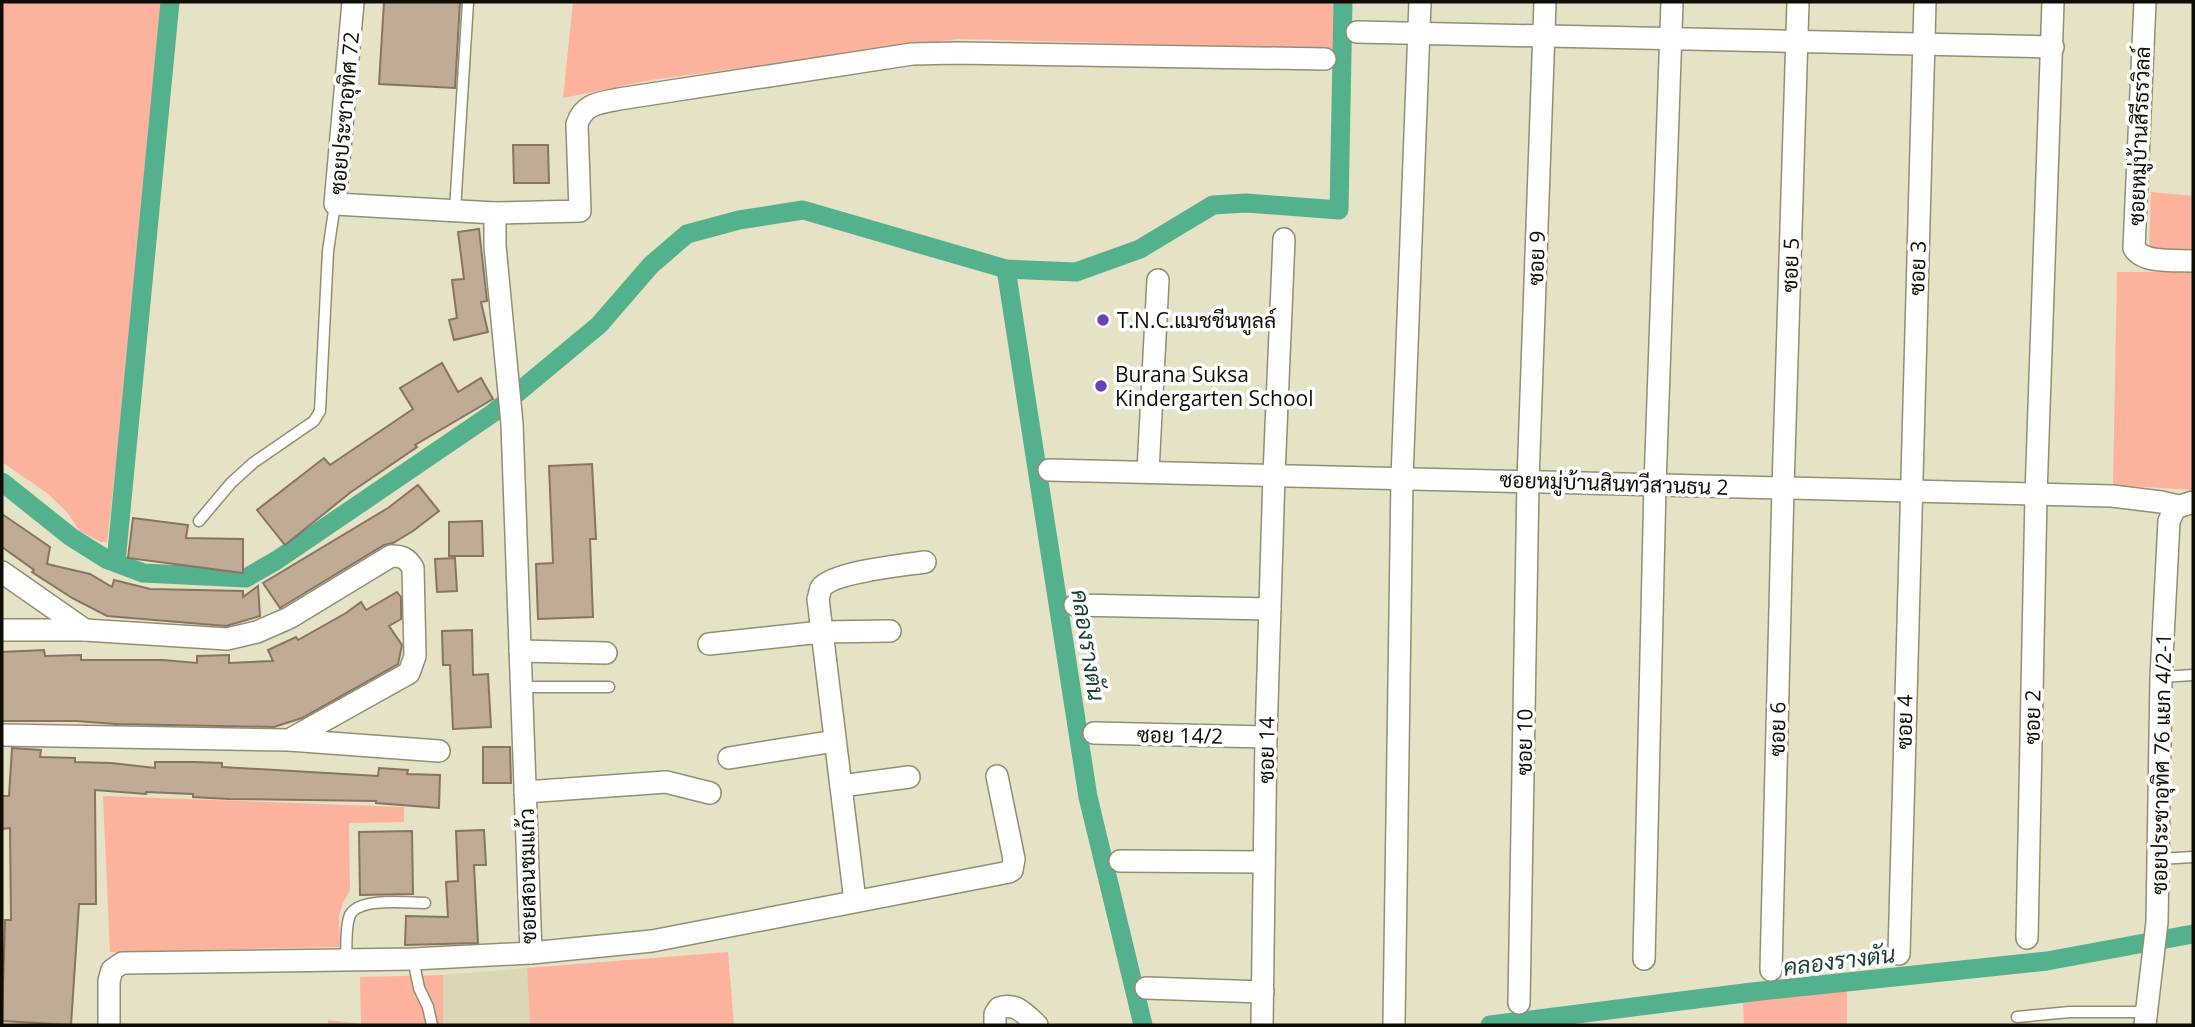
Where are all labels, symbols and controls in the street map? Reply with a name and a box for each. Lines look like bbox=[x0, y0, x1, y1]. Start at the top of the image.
street label: ซอยประชาอุทิศ 72 bbox=[323, 30, 366, 196]
street label: ซอยหมู่บ้านสิรีธรวิลล์ bbox=[2122, 46, 2158, 226]
street label: ซอย 9 bbox=[1521, 230, 1551, 286]
street label: ซอย 5 bbox=[1775, 237, 1805, 293]
street label: ซอย 3 bbox=[1902, 240, 1932, 296]
place label: T.N.C.แมชชีนทูลล์ bbox=[1117, 306, 1276, 336]
marker: T.N.C.แมชชีนทูลล์ bbox=[1095, 312, 1111, 328]
place label: Burana Suksa Kindergarten School bbox=[1115, 360, 1314, 412]
marker: Burana Suksa Kindergarten School bbox=[1093, 378, 1109, 394]
street label: ซอยหมู่บ้านสินทวีสวนธน 2 bbox=[1499, 465, 1729, 503]
water label: คลองรางตัน bbox=[1064, 587, 1114, 703]
street label: ซอยประชาอุทิศ 76 แยก 4/2-1 bbox=[2145, 633, 2178, 895]
street label: ซอย 2 bbox=[2018, 689, 2046, 745]
street label: ซอย 4 bbox=[1890, 694, 1918, 750]
street label: ซอย 6 bbox=[1763, 701, 1791, 757]
street label: ซอย 10 bbox=[1509, 708, 1539, 776]
street label: ซอย 14 bbox=[1251, 716, 1281, 784]
street label: ซอย 14/2 bbox=[1137, 720, 1223, 750]
street label: ซอยสอนชมแก้ว bbox=[512, 808, 542, 944]
water label: คลองรางตัน bbox=[1781, 937, 1897, 983]

